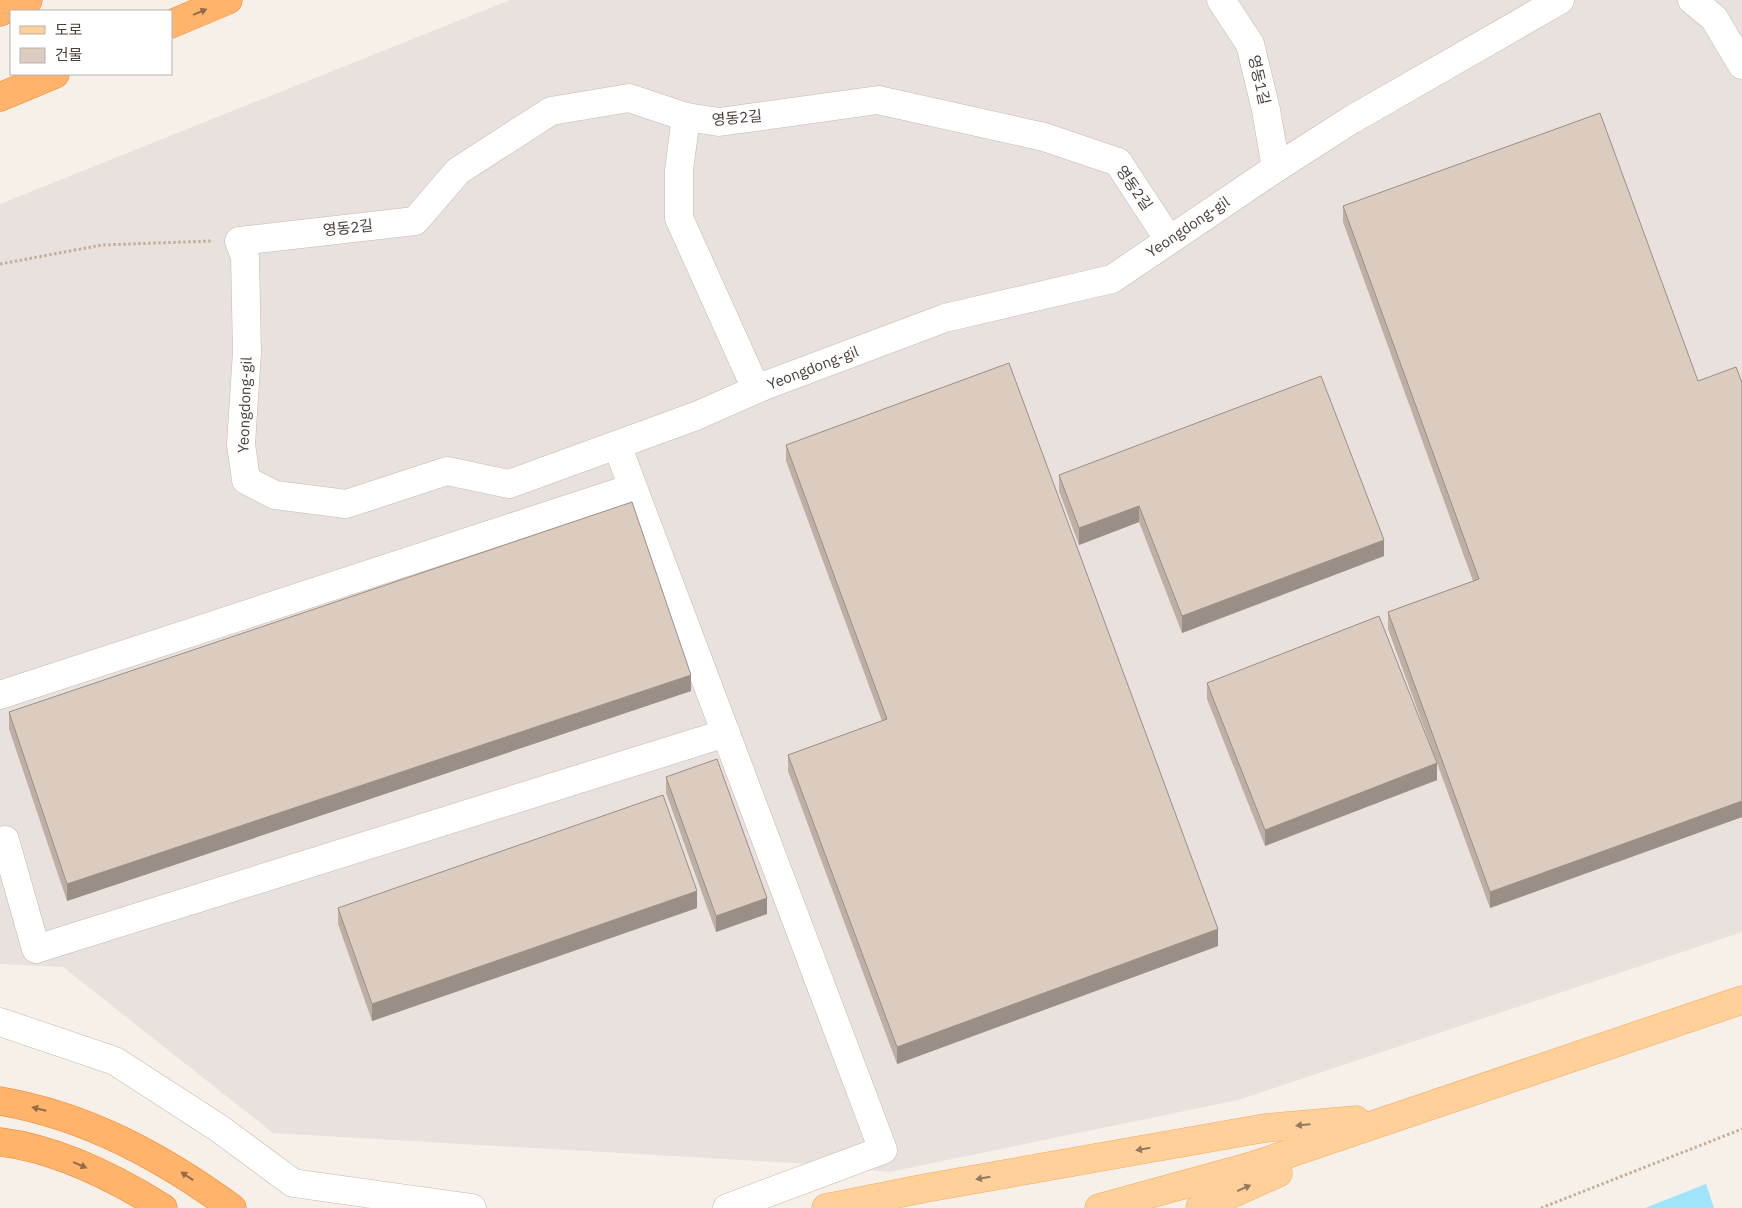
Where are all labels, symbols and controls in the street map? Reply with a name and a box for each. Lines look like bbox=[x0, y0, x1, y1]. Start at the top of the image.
one-way arrow bbox=[193, 8, 208, 16]
legend bbox=[10, 10, 172, 75]
text: 도로 bbox=[55, 20, 83, 39]
text: 건물 bbox=[55, 45, 83, 64]
street label: 영동1길 bbox=[1245, 53, 1274, 107]
street label: 영동2길 bbox=[711, 106, 763, 129]
street label: 영동2길 bbox=[1112, 162, 1157, 214]
street label: Yeongdong-gil bbox=[1142, 192, 1233, 261]
street label: 영동2길 bbox=[322, 215, 374, 240]
street label: Yeongdong-gil bbox=[764, 341, 861, 394]
street label: Yeongdong-gil bbox=[233, 356, 256, 453]
one-way arrow bbox=[32, 1105, 47, 1113]
one-way arrow bbox=[1295, 1121, 1311, 1129]
one-way arrow bbox=[1135, 1145, 1151, 1153]
one-way arrow bbox=[73, 1162, 87, 1170]
one-way arrow bbox=[180, 1171, 193, 1181]
one-way arrow bbox=[975, 1174, 991, 1182]
one-way arrow bbox=[1237, 1184, 1251, 1192]

